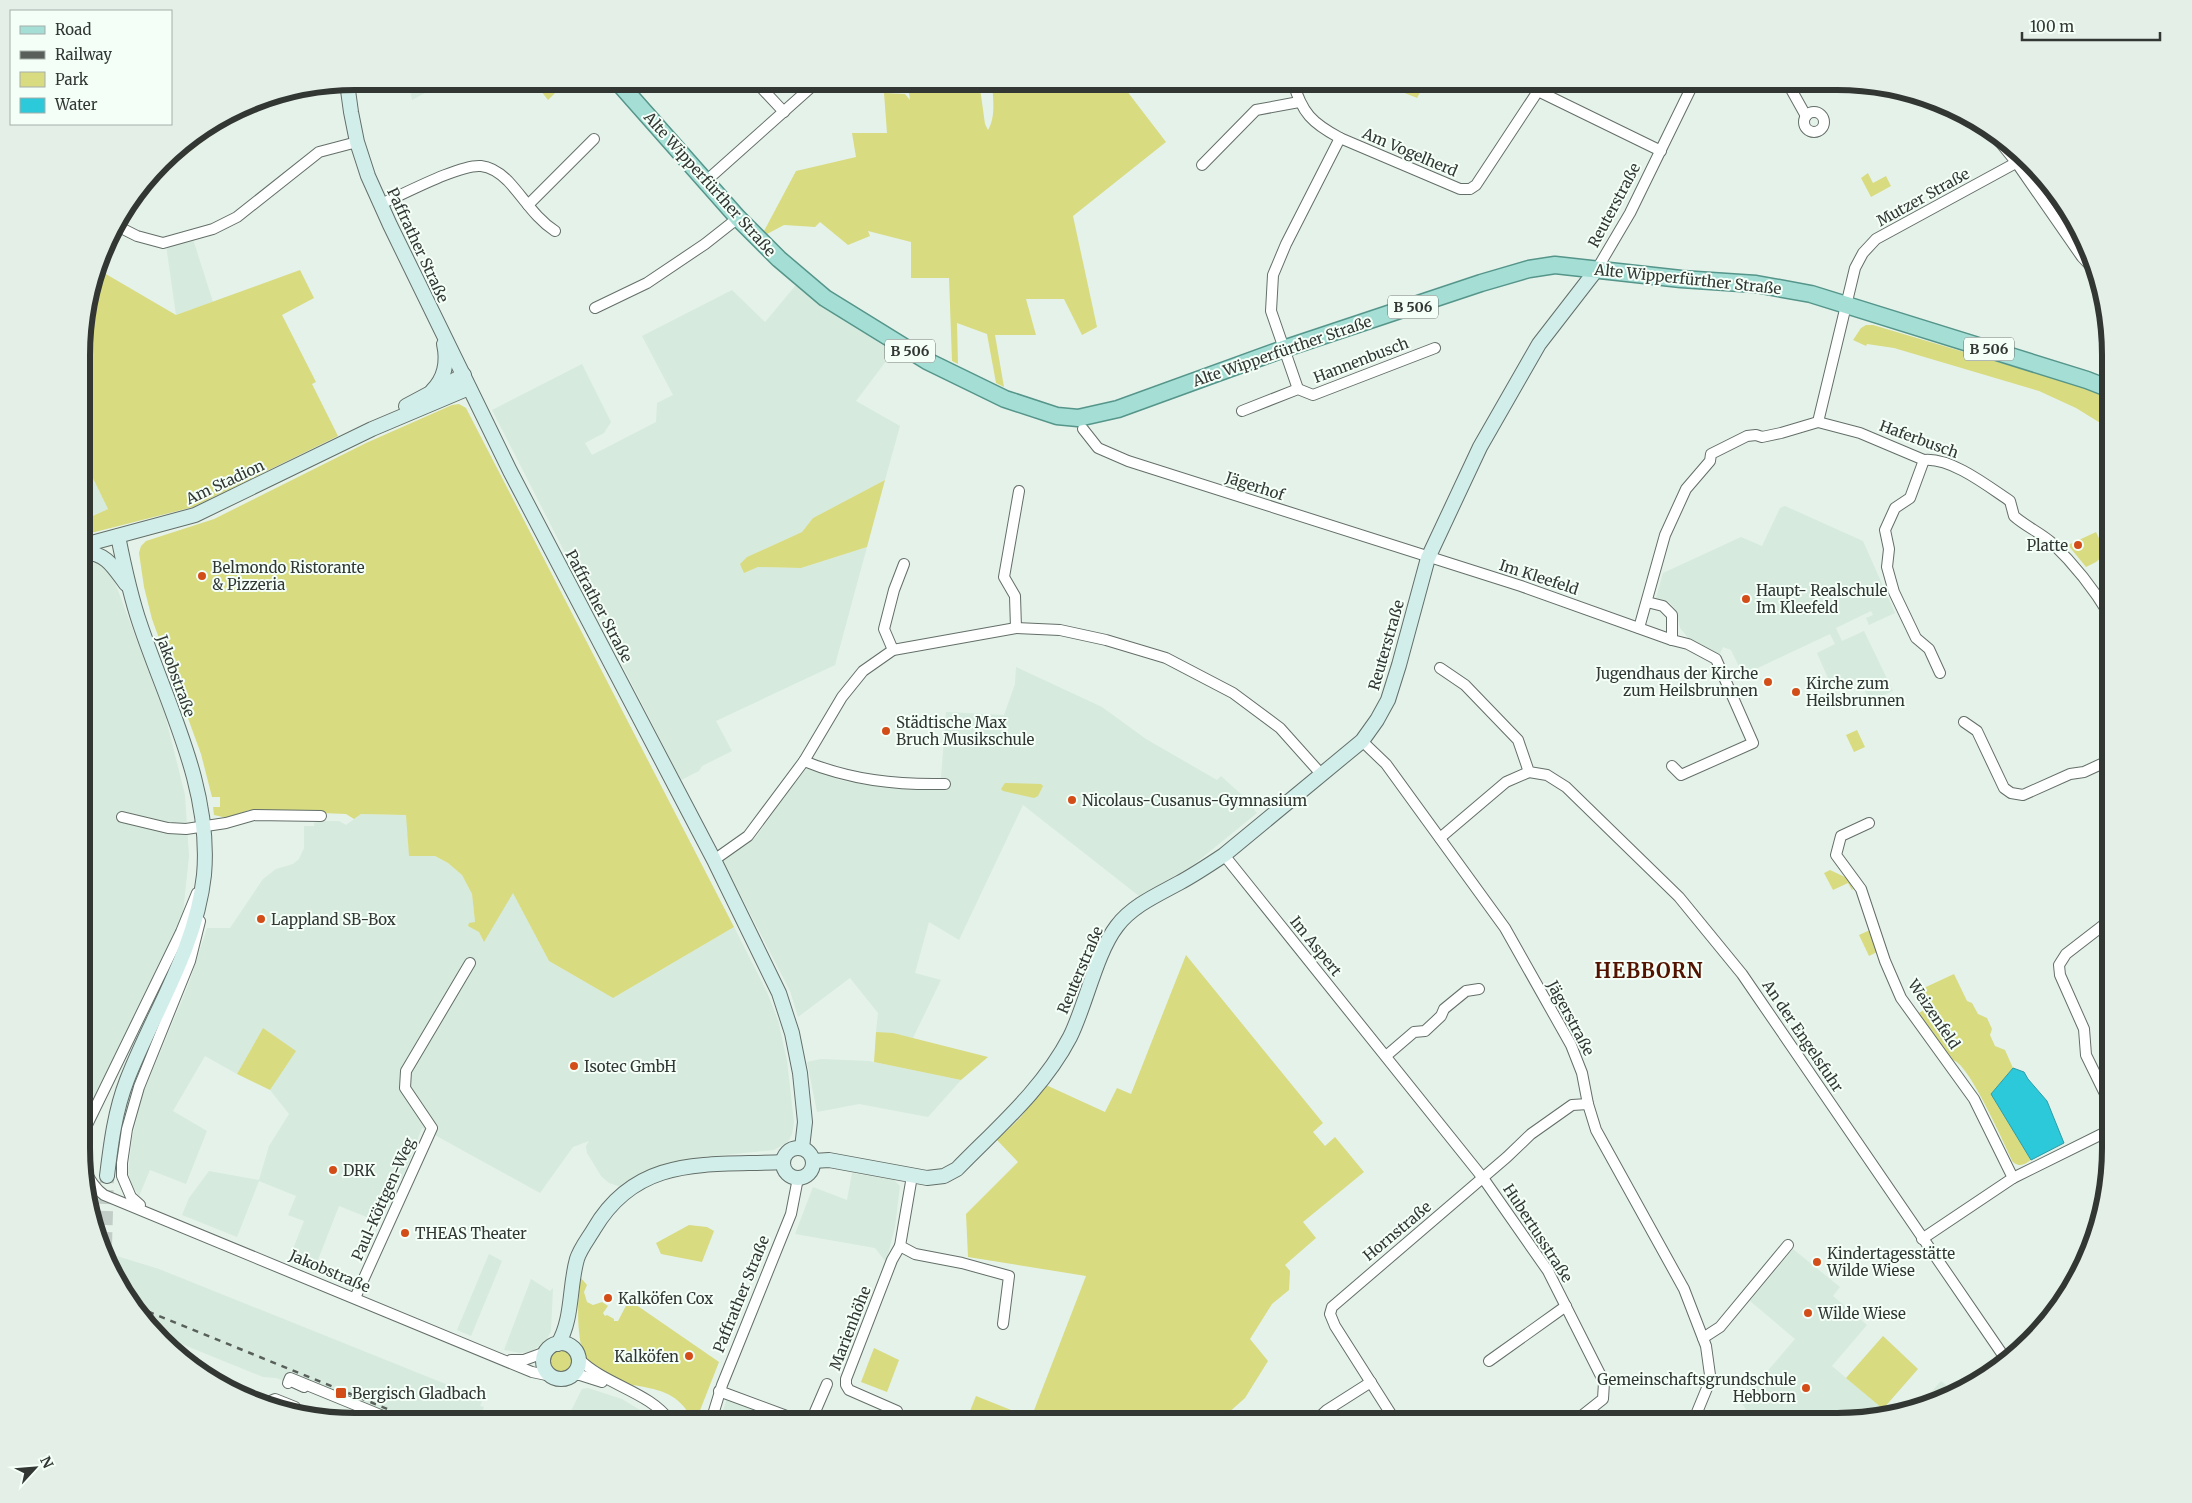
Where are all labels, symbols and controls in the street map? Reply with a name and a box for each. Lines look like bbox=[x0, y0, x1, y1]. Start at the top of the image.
legend bbox=[10, 10, 172, 125]
scale bar bbox=[2022, 10, 2160, 42]
text: 100 m bbox=[2030, 17, 2074, 36]
text: Road bbox=[55, 20, 91, 39]
text: Railway bbox=[55, 45, 112, 64]
text: Park bbox=[55, 70, 89, 89]
text: Water bbox=[54, 95, 98, 114]
street label: Alte Wipperfürther Straße bbox=[639, 107, 780, 260]
street label: Am Vogelherd bbox=[1359, 123, 1460, 181]
street label: Reuterstraße bbox=[1584, 159, 1644, 251]
street label: Mutzer Straße bbox=[1873, 164, 1973, 230]
street label: Paffrather Straße bbox=[383, 185, 453, 306]
street label: Alte Wipperfürther Straße bbox=[1593, 260, 1783, 298]
road number: B 506 bbox=[1388, 296, 1438, 318]
street label: Alte Wipperfürther Straße bbox=[1189, 311, 1374, 391]
street label: Hannenbusch bbox=[1311, 333, 1411, 387]
road number: B 506 bbox=[1964, 338, 2014, 360]
road number: B 506 bbox=[885, 340, 935, 362]
street label: Haferbusch bbox=[1877, 416, 1961, 462]
street label: Am Stadion bbox=[182, 456, 267, 509]
street label: Jägerhof bbox=[1222, 467, 1288, 505]
place label: Platte bbox=[2027, 536, 2068, 555]
marker: Platte bbox=[2072, 539, 2084, 551]
street label: Paffrather Straße bbox=[561, 547, 637, 666]
street label: Im Kleefeld bbox=[1497, 555, 1581, 599]
place label: Belmondo Ristorante & Pizzeria bbox=[212, 558, 365, 594]
marker: Belmondo Ristorante & Pizzeria bbox=[196, 570, 208, 582]
place label: Haupt- Realschule Im Kleefeld bbox=[1756, 581, 1888, 617]
marker: Haupt- Realschule Im Kleefeld bbox=[1740, 593, 1752, 605]
street label: Reuterstraße bbox=[1364, 597, 1408, 692]
street label: Jakobstraße bbox=[152, 631, 200, 720]
place label: Jugendhaus der Kirche zum Heilsbrunnen bbox=[1595, 664, 1758, 700]
place label: Kirche zum Heilsbrunnen bbox=[1806, 674, 1905, 710]
marker: Jugendhaus der Kirche zum Heilsbrunnen bbox=[1762, 676, 1774, 688]
marker: Kirche zum Heilsbrunnen bbox=[1790, 686, 1802, 698]
place label: Städtische Max Bruch Musikschule bbox=[896, 713, 1035, 749]
marker: Städtische Max Bruch Musikschule bbox=[880, 725, 892, 737]
place label: Nicolaus-Cusanus-Gymnasium bbox=[1082, 791, 1307, 810]
marker: Nicolaus-Cusanus-Gymnasium bbox=[1066, 794, 1078, 806]
place label: Lappland SB-Box bbox=[271, 910, 396, 929]
street label: Im Aspert bbox=[1286, 912, 1346, 980]
marker: Lappland SB-Box bbox=[255, 913, 267, 925]
street label: Reuterstraße bbox=[1053, 923, 1107, 1017]
district label: HEBBORN bbox=[1594, 958, 1704, 983]
street label: Weizenfeld bbox=[1903, 975, 1964, 1052]
street label: Jägerstraße bbox=[1543, 976, 1599, 1059]
street label: An der Engelsfuhr bbox=[1758, 976, 1848, 1096]
place label: Isotec GmbH bbox=[584, 1057, 676, 1076]
marker: Isotec GmbH bbox=[568, 1060, 580, 1072]
street label: Paul-Köttgen-Weg bbox=[347, 1135, 419, 1263]
place label: DRK bbox=[343, 1161, 375, 1180]
marker: DRK bbox=[327, 1164, 339, 1176]
street label: Hubertusstraße bbox=[1499, 1180, 1577, 1286]
street label: Hornstraße bbox=[1359, 1197, 1435, 1265]
place label: THEAS Theater bbox=[415, 1224, 527, 1243]
marker: THEAS Theater bbox=[399, 1227, 411, 1239]
street label: Paffrather Straße bbox=[709, 1232, 773, 1355]
place label: Kindertagesstätte Wilde Wiese bbox=[1826, 1244, 1955, 1280]
street label: Jakobstraße bbox=[286, 1245, 373, 1297]
marker: Kindertagesstätte Wilde Wiese bbox=[1811, 1256, 1823, 1268]
street label: Marienhöhe bbox=[825, 1283, 875, 1373]
place label: Kalköfen Cox bbox=[618, 1289, 713, 1308]
marker: Kalköfen Cox bbox=[602, 1292, 614, 1304]
place label: Wilde Wiese bbox=[1817, 1304, 1906, 1323]
marker: Wilde Wiese bbox=[1802, 1307, 1814, 1319]
place label: Kalköfen bbox=[614, 1347, 679, 1366]
marker: Kalköfen bbox=[683, 1350, 695, 1362]
place label: Gemeinschaftsgrundschule Hebborn bbox=[1597, 1370, 1796, 1406]
marker: Gemeinschaftsgrundschule Hebborn bbox=[1800, 1382, 1812, 1394]
place label: Bergisch Gladbach bbox=[352, 1384, 486, 1403]
marker: Bergisch Gladbach bbox=[334, 1386, 348, 1400]
north arrow bbox=[10, 1443, 60, 1493]
text: N bbox=[36, 1453, 57, 1471]

